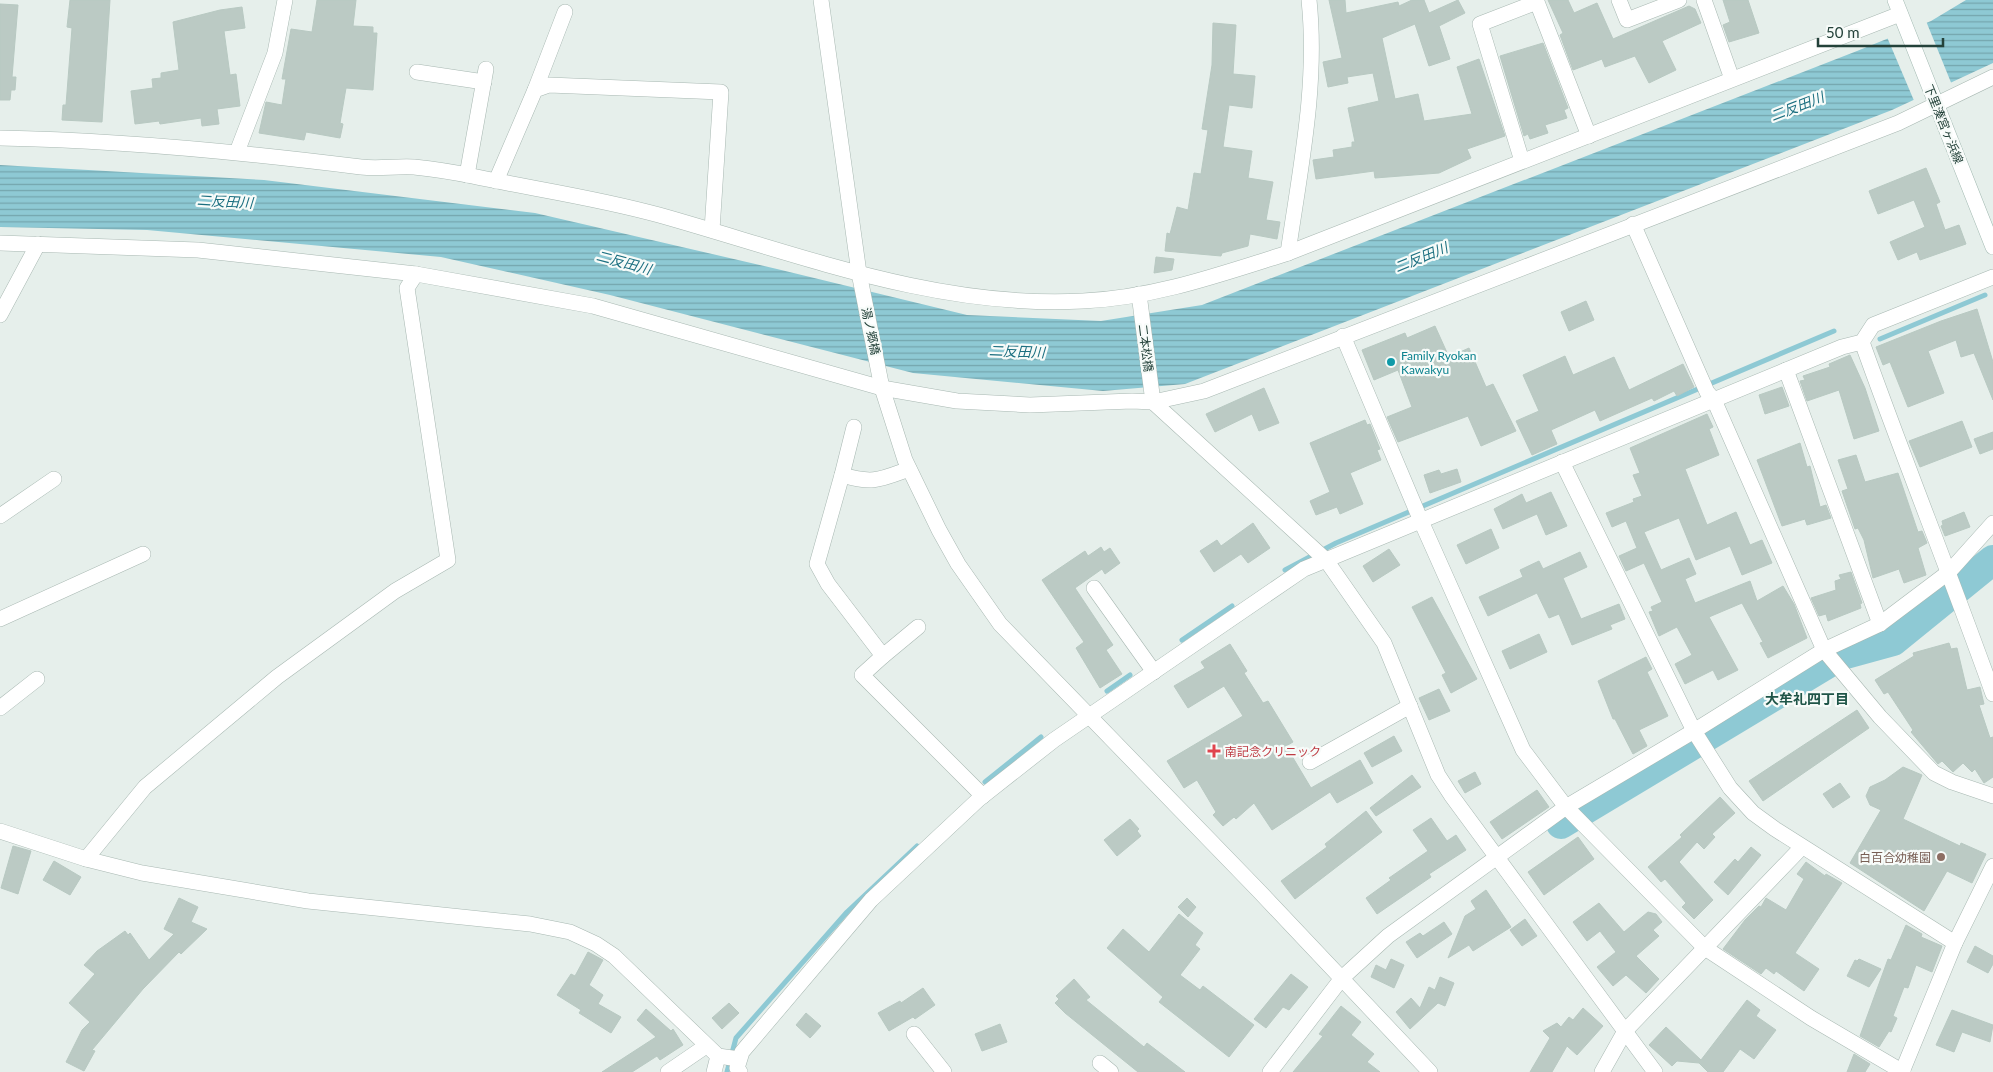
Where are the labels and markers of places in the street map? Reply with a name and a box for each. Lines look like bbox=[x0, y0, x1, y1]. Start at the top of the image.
place label: Family Ryokan Kawakyu bbox=[1401, 348, 1476, 377]
marker: Family Ryokan Kawakyu bbox=[1385, 356, 1397, 368]
marker: 南記念クリニック bbox=[1207, 744, 1221, 758]
place label: 南記念クリニック bbox=[1225, 744, 1321, 759]
place label: 白百合幼稚園 bbox=[1859, 850, 1931, 865]
marker: 白百合幼稚園 bbox=[1935, 851, 1947, 863]

